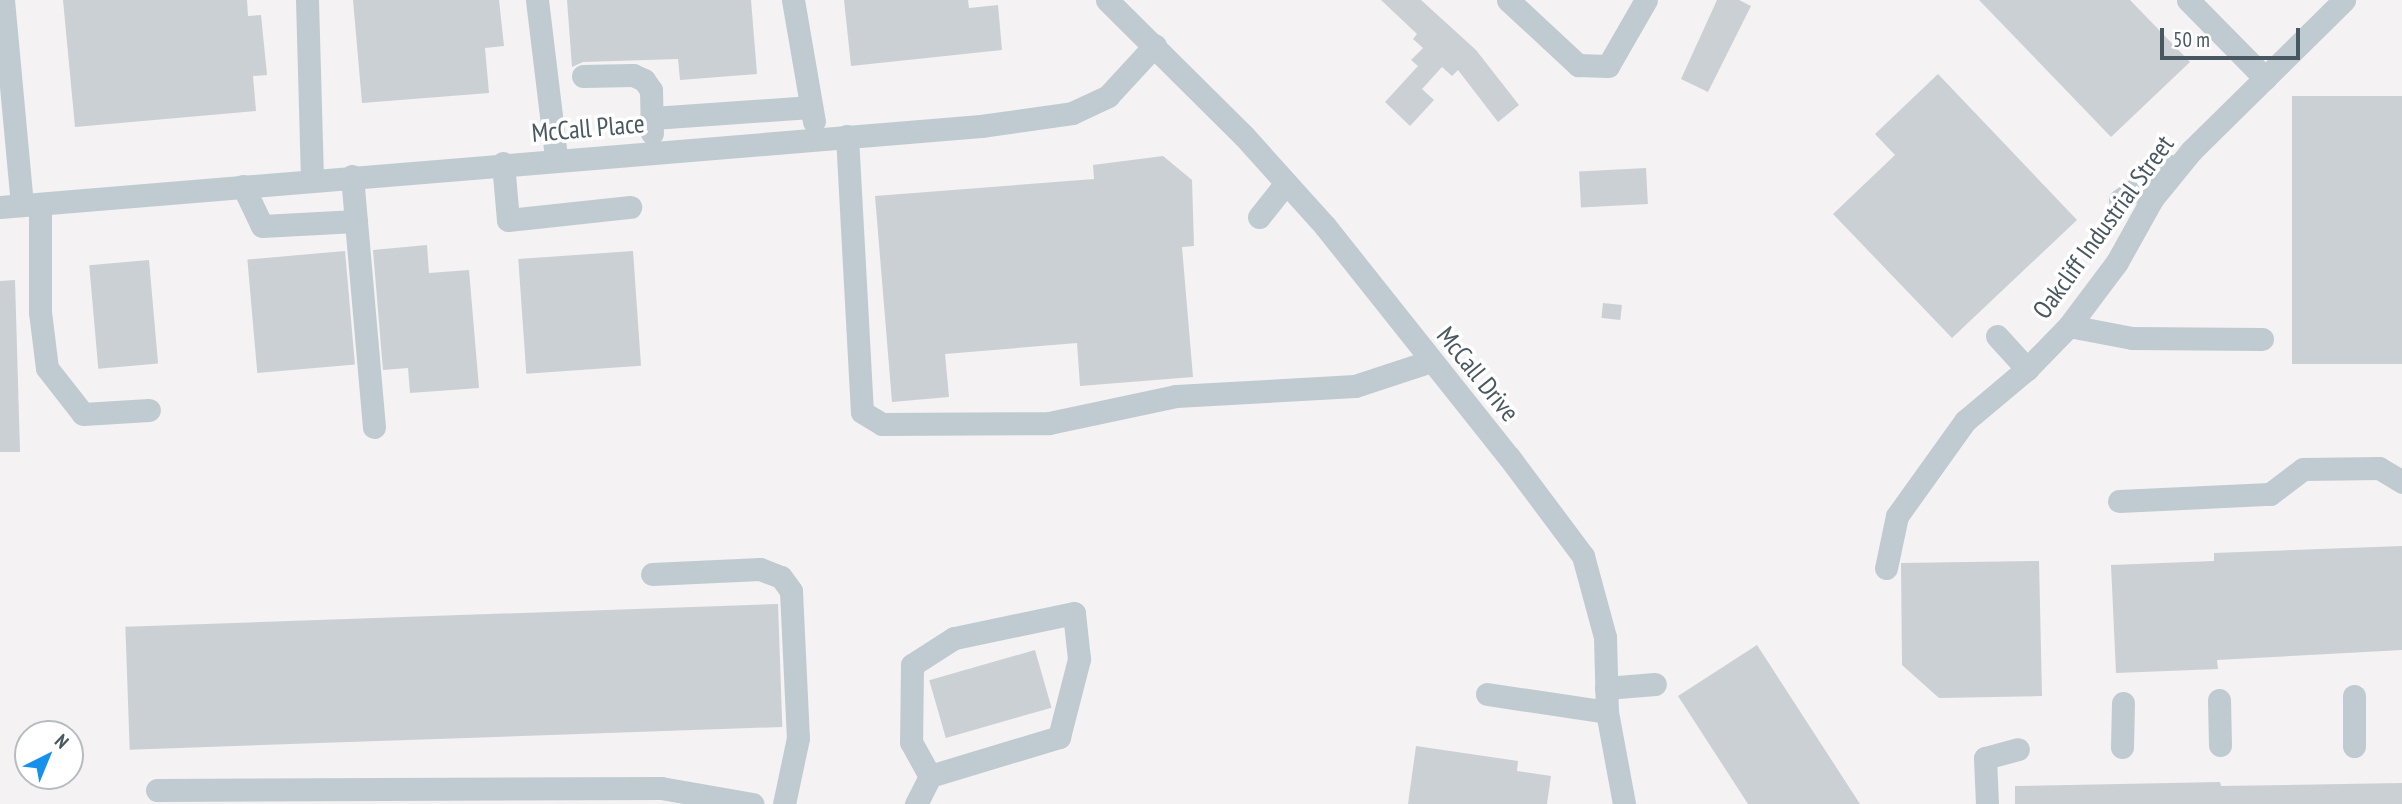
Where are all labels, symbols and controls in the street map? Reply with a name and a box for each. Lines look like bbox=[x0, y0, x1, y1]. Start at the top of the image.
scale bar bbox=[2164, 14, 2304, 58]
text: 50 m bbox=[2173, 26, 2210, 53]
street label: McCall Place bbox=[530, 108, 646, 148]
street label: Oakcliff Industrial Street bbox=[2026, 129, 2180, 325]
street label: McCall Drive bbox=[1430, 320, 1526, 428]
north arrow bbox=[14, 720, 84, 790]
text: N bbox=[50, 729, 74, 753]

